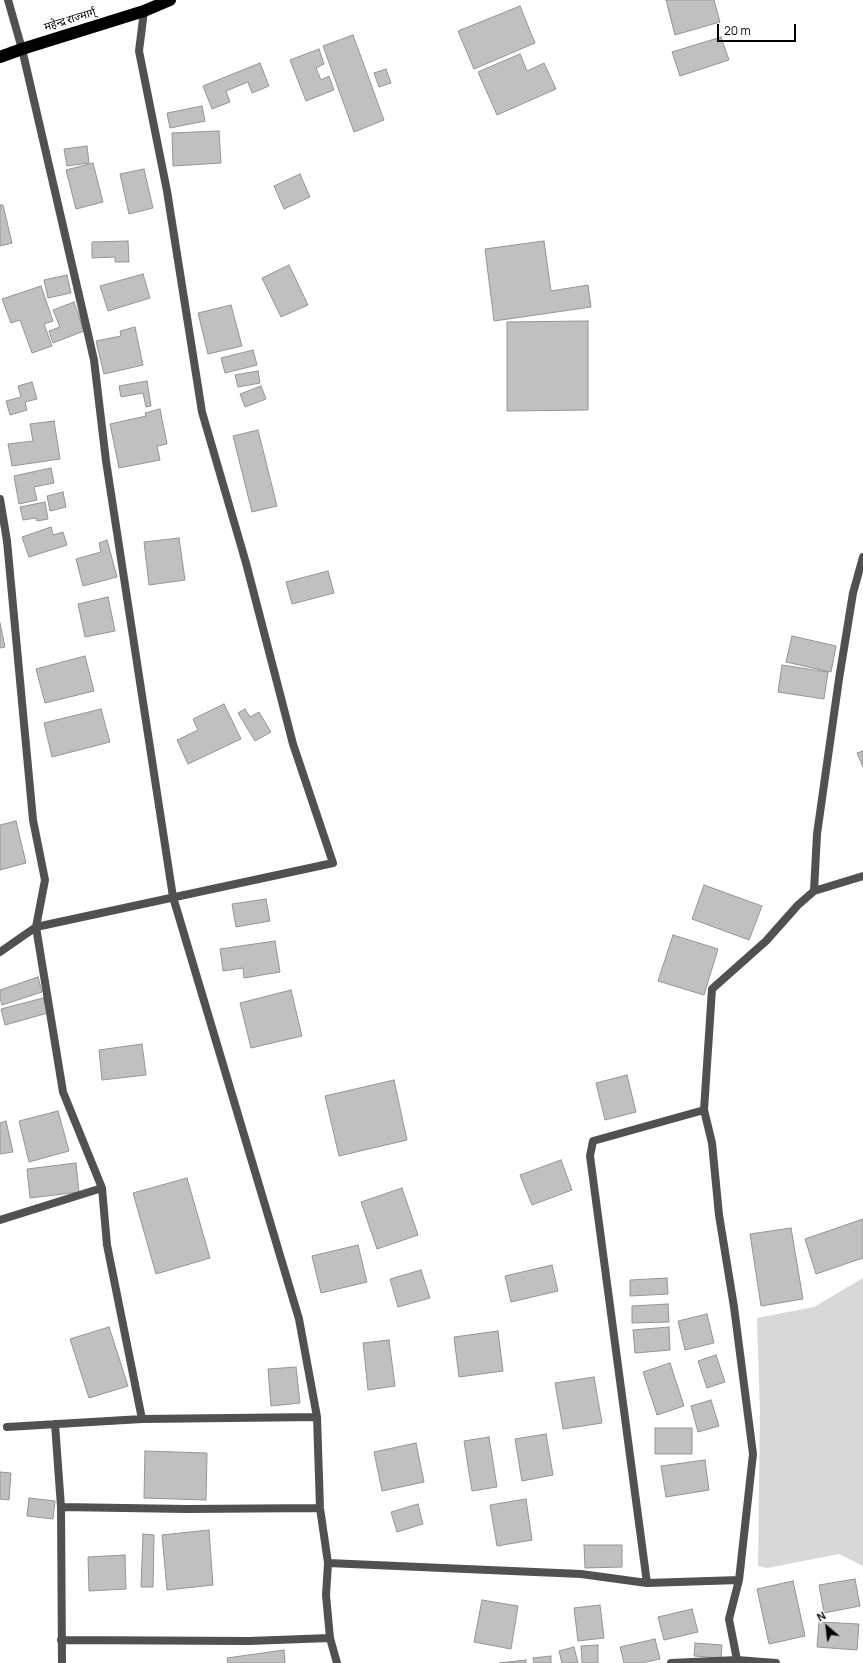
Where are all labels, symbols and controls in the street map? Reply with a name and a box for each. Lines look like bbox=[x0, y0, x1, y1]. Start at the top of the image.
street label: महेन्द्र राज्मार्ग् bbox=[43, 6, 97, 34]
scale bar bbox=[719, 16, 798, 42]
text: 20 m bbox=[724, 22, 751, 39]
north arrow bbox=[807, 1607, 847, 1647]
text: N bbox=[814, 1607, 828, 1624]

